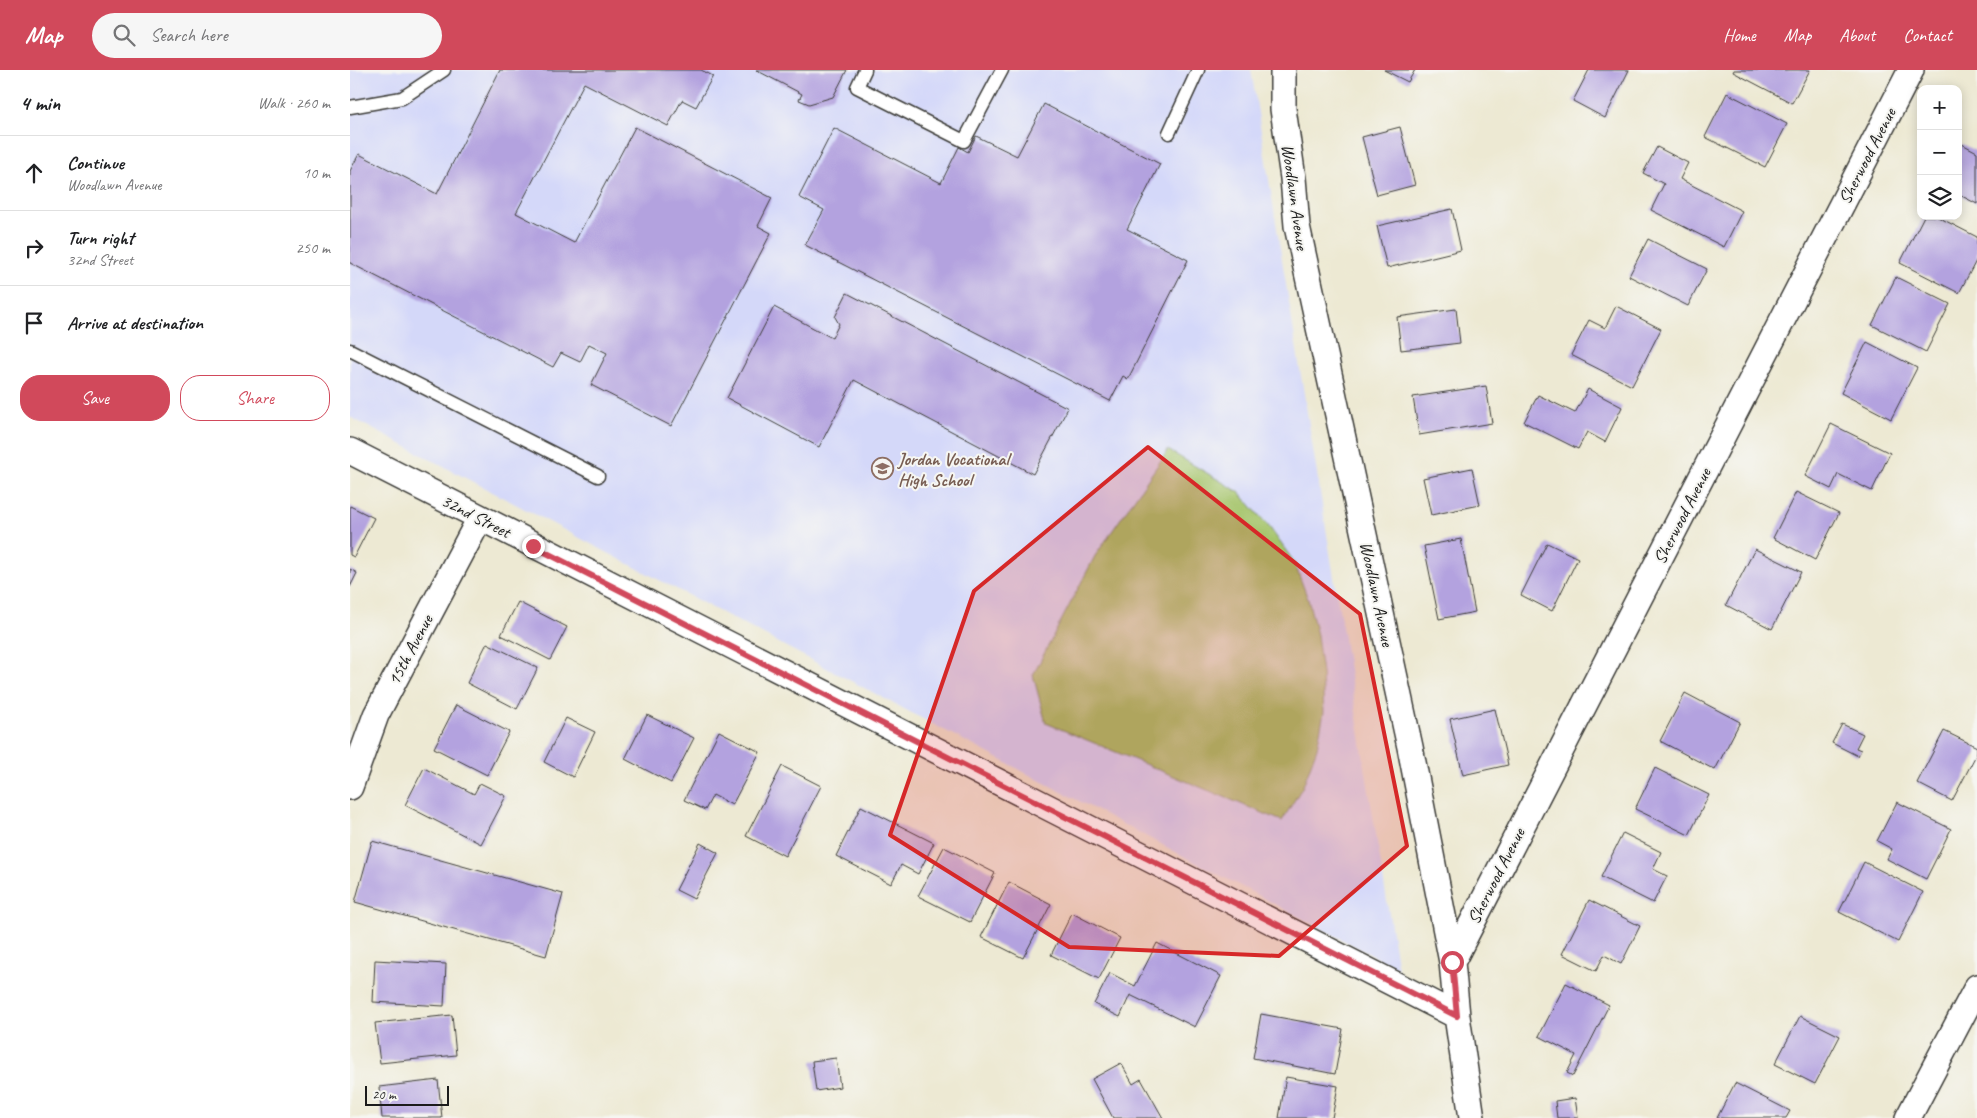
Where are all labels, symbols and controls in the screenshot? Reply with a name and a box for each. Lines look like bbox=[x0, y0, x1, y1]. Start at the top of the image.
search box bbox=[92, 13, 442, 58]
text: Map bbox=[25, 20, 62, 50]
icon: search bbox=[110, 21, 138, 49]
text: Search here bbox=[150, 23, 228, 47]
text: Home bbox=[1723, 24, 1756, 46]
text: Map bbox=[1784, 24, 1811, 46]
text: About bbox=[1839, 24, 1875, 46]
text: Contact bbox=[1903, 24, 1952, 46]
map controls bbox=[1917, 85, 1962, 220]
button: + bbox=[1917, 85, 1962, 130]
text: 4 min bbox=[20, 90, 60, 116]
text: Walk · 260 m bbox=[258, 93, 330, 113]
street label: Sherwood Avenue bbox=[1833, 103, 1901, 208]
button: − bbox=[1917, 130, 1962, 175]
street label: Woodlawn Avenue bbox=[1277, 143, 1313, 252]
text: Continue bbox=[67, 151, 124, 175]
icon: ahead bbox=[20, 159, 48, 187]
text: 10 m bbox=[303, 163, 330, 183]
text: Woodlawn Avenue bbox=[67, 175, 162, 195]
button: layers bbox=[1917, 175, 1962, 220]
text: Turn right bbox=[67, 226, 134, 250]
icon: right bbox=[20, 234, 48, 262]
text: 250 m bbox=[296, 238, 330, 258]
text: 32nd Street bbox=[67, 250, 133, 270]
icon: arrive bbox=[20, 309, 48, 337]
text: Arrive at destination bbox=[67, 311, 203, 335]
button: Save bbox=[20, 375, 170, 421]
button: Share bbox=[180, 375, 330, 421]
place label: Jordan Vocational High School bbox=[896, 448, 1012, 491]
school or university icon: Jordan Vocational High School bbox=[870, 457, 894, 481]
street label: Sherwood Avenue bbox=[1648, 463, 1716, 568]
street label: 32nd Street bbox=[438, 489, 516, 544]
route end bbox=[522, 535, 545, 558]
street label: Woodlawn Avenue bbox=[1355, 540, 1399, 649]
street label: 15th Avenue bbox=[382, 610, 438, 689]
street label: Sherwood Avenue bbox=[1462, 823, 1530, 928]
route start bbox=[1441, 951, 1464, 974]
scale bar bbox=[365, 1083, 449, 1106]
text: 20 m bbox=[372, 1086, 396, 1103]

